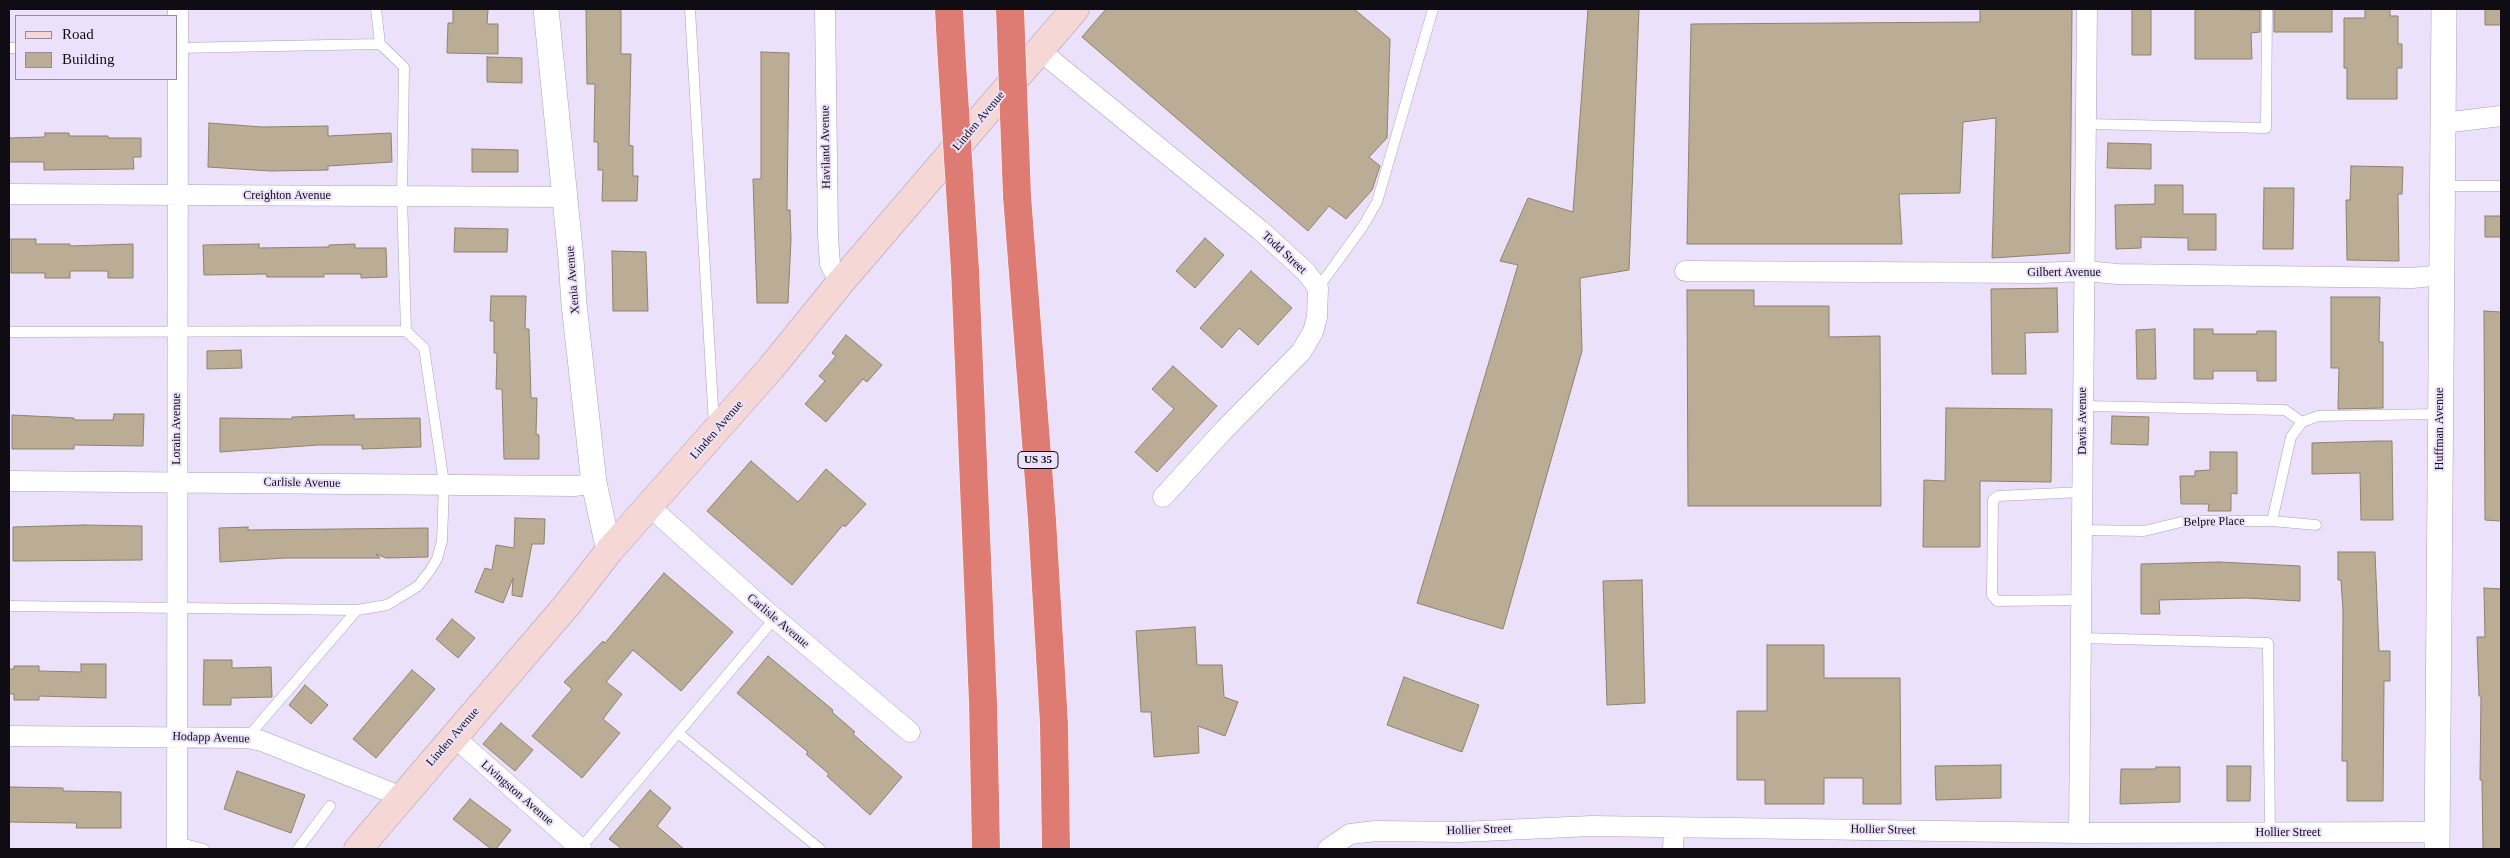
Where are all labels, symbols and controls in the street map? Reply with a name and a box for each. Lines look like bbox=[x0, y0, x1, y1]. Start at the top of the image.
legend bbox=[15, 15, 178, 80]
text: Road bbox=[62, 26, 94, 42]
text: Building bbox=[62, 51, 115, 67]
street label: Linden Avenue bbox=[950, 88, 1008, 154]
street label: Haviland Avenue bbox=[818, 105, 834, 189]
street label: Creighton Avenue bbox=[243, 189, 331, 203]
street label: Todd Street bbox=[1259, 229, 1309, 277]
street label: Xenia Avenue bbox=[563, 245, 583, 315]
street label: Gilbert Avenue bbox=[2027, 266, 2101, 280]
street label: Davis Avenue bbox=[2076, 387, 2090, 455]
street label: Huffman Avenue bbox=[2433, 388, 2447, 470]
street label: Lorain Avenue bbox=[170, 393, 184, 465]
street label: Linden Avenue bbox=[687, 398, 747, 462]
road number: US 35 bbox=[1018, 452, 1058, 468]
street label: Carlisle Avenue bbox=[264, 475, 340, 491]
street label: Belpre Place bbox=[2183, 514, 2245, 530]
street label: Carlisle Avenue bbox=[744, 591, 812, 651]
street label: Linden Avenue bbox=[423, 705, 483, 769]
street label: Hodapp Avenue bbox=[172, 729, 250, 747]
street label: Livingston Avenue bbox=[478, 758, 556, 828]
street label: Hollier Street bbox=[1446, 822, 1512, 838]
street label: Hollier Street bbox=[1850, 822, 1916, 838]
street label: Hollier Street bbox=[2256, 826, 2320, 840]

